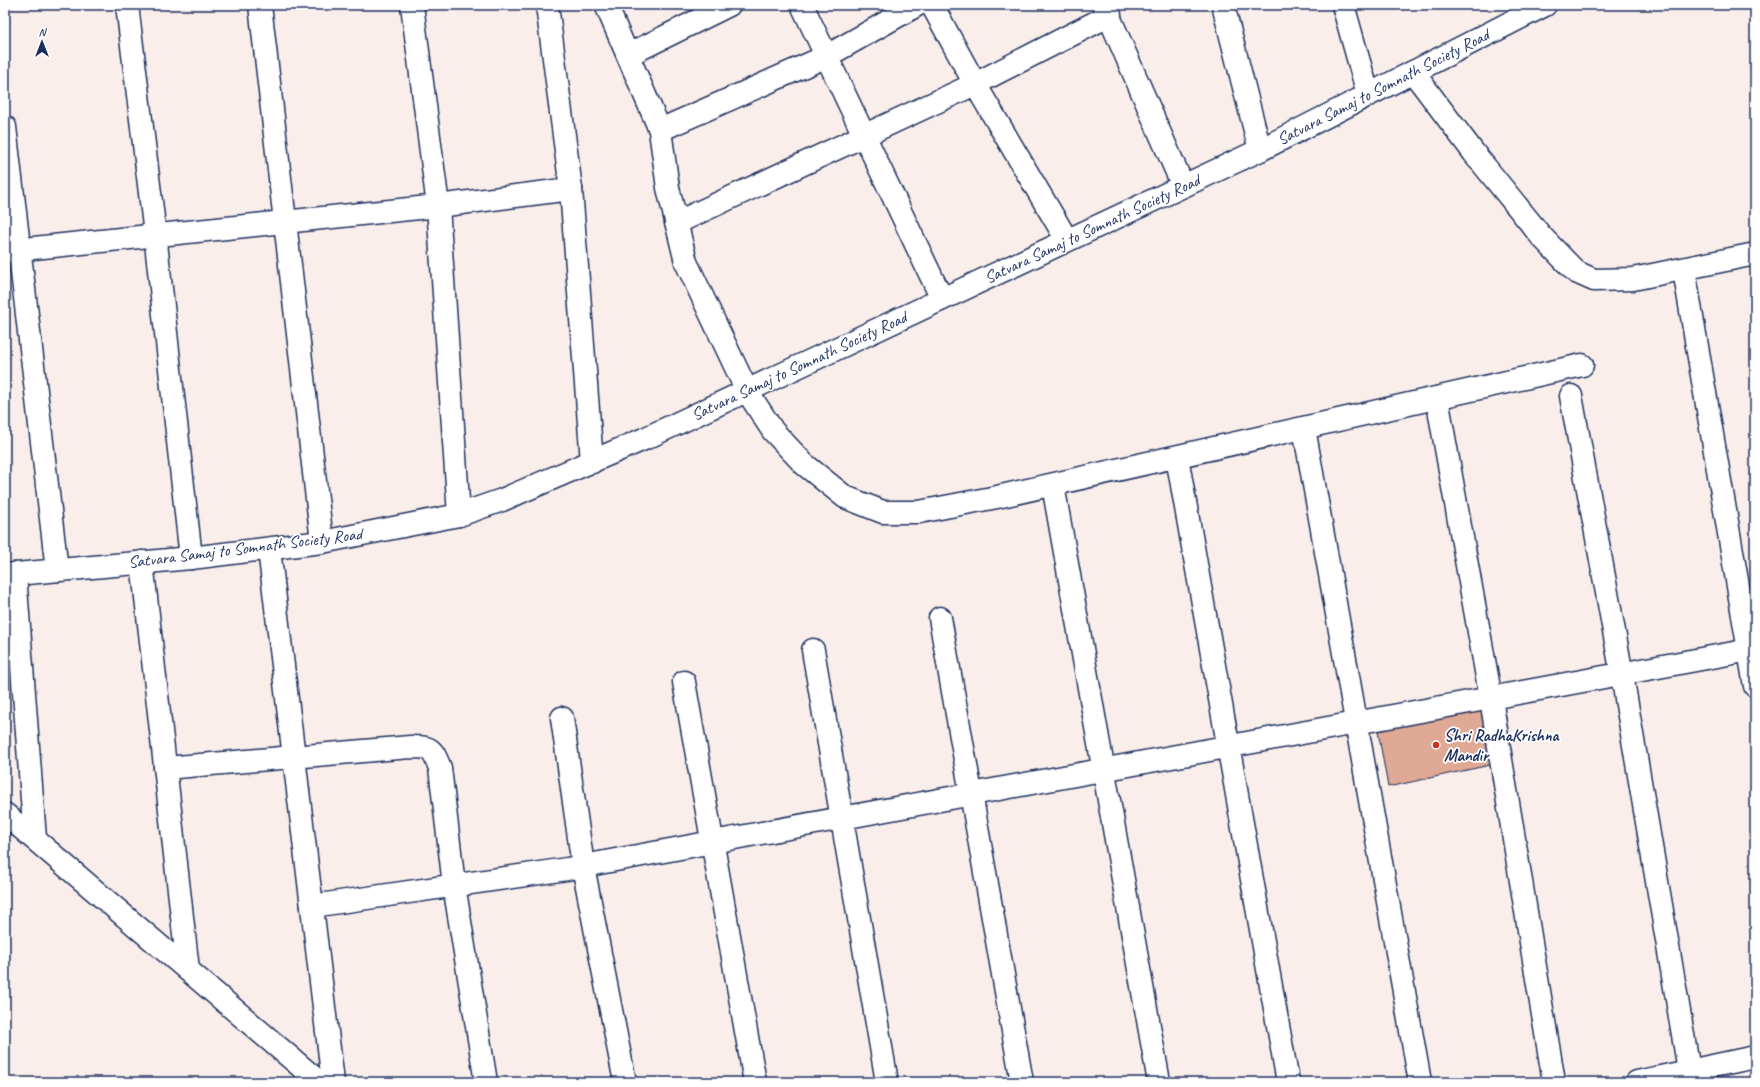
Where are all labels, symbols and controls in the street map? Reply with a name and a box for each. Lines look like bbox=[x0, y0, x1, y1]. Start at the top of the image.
north arrow bbox=[22, 22, 62, 62]
street label: Satvara Samaj to Somnath Society Road bbox=[1273, 23, 1496, 150]
text: N bbox=[39, 25, 48, 39]
street label: Satvara Samaj to Somnath Society Road bbox=[981, 168, 1206, 288]
street label: Satvara Samaj to Somnath Society Road bbox=[688, 305, 913, 425]
street label: Satvara Samaj to Somnath Society Road bbox=[127, 523, 366, 573]
place label: Shri RadhaKrishna Mandir bbox=[1444, 725, 1561, 766]
marker: Shri RadhaKrishna Mandir bbox=[1431, 740, 1441, 750]

